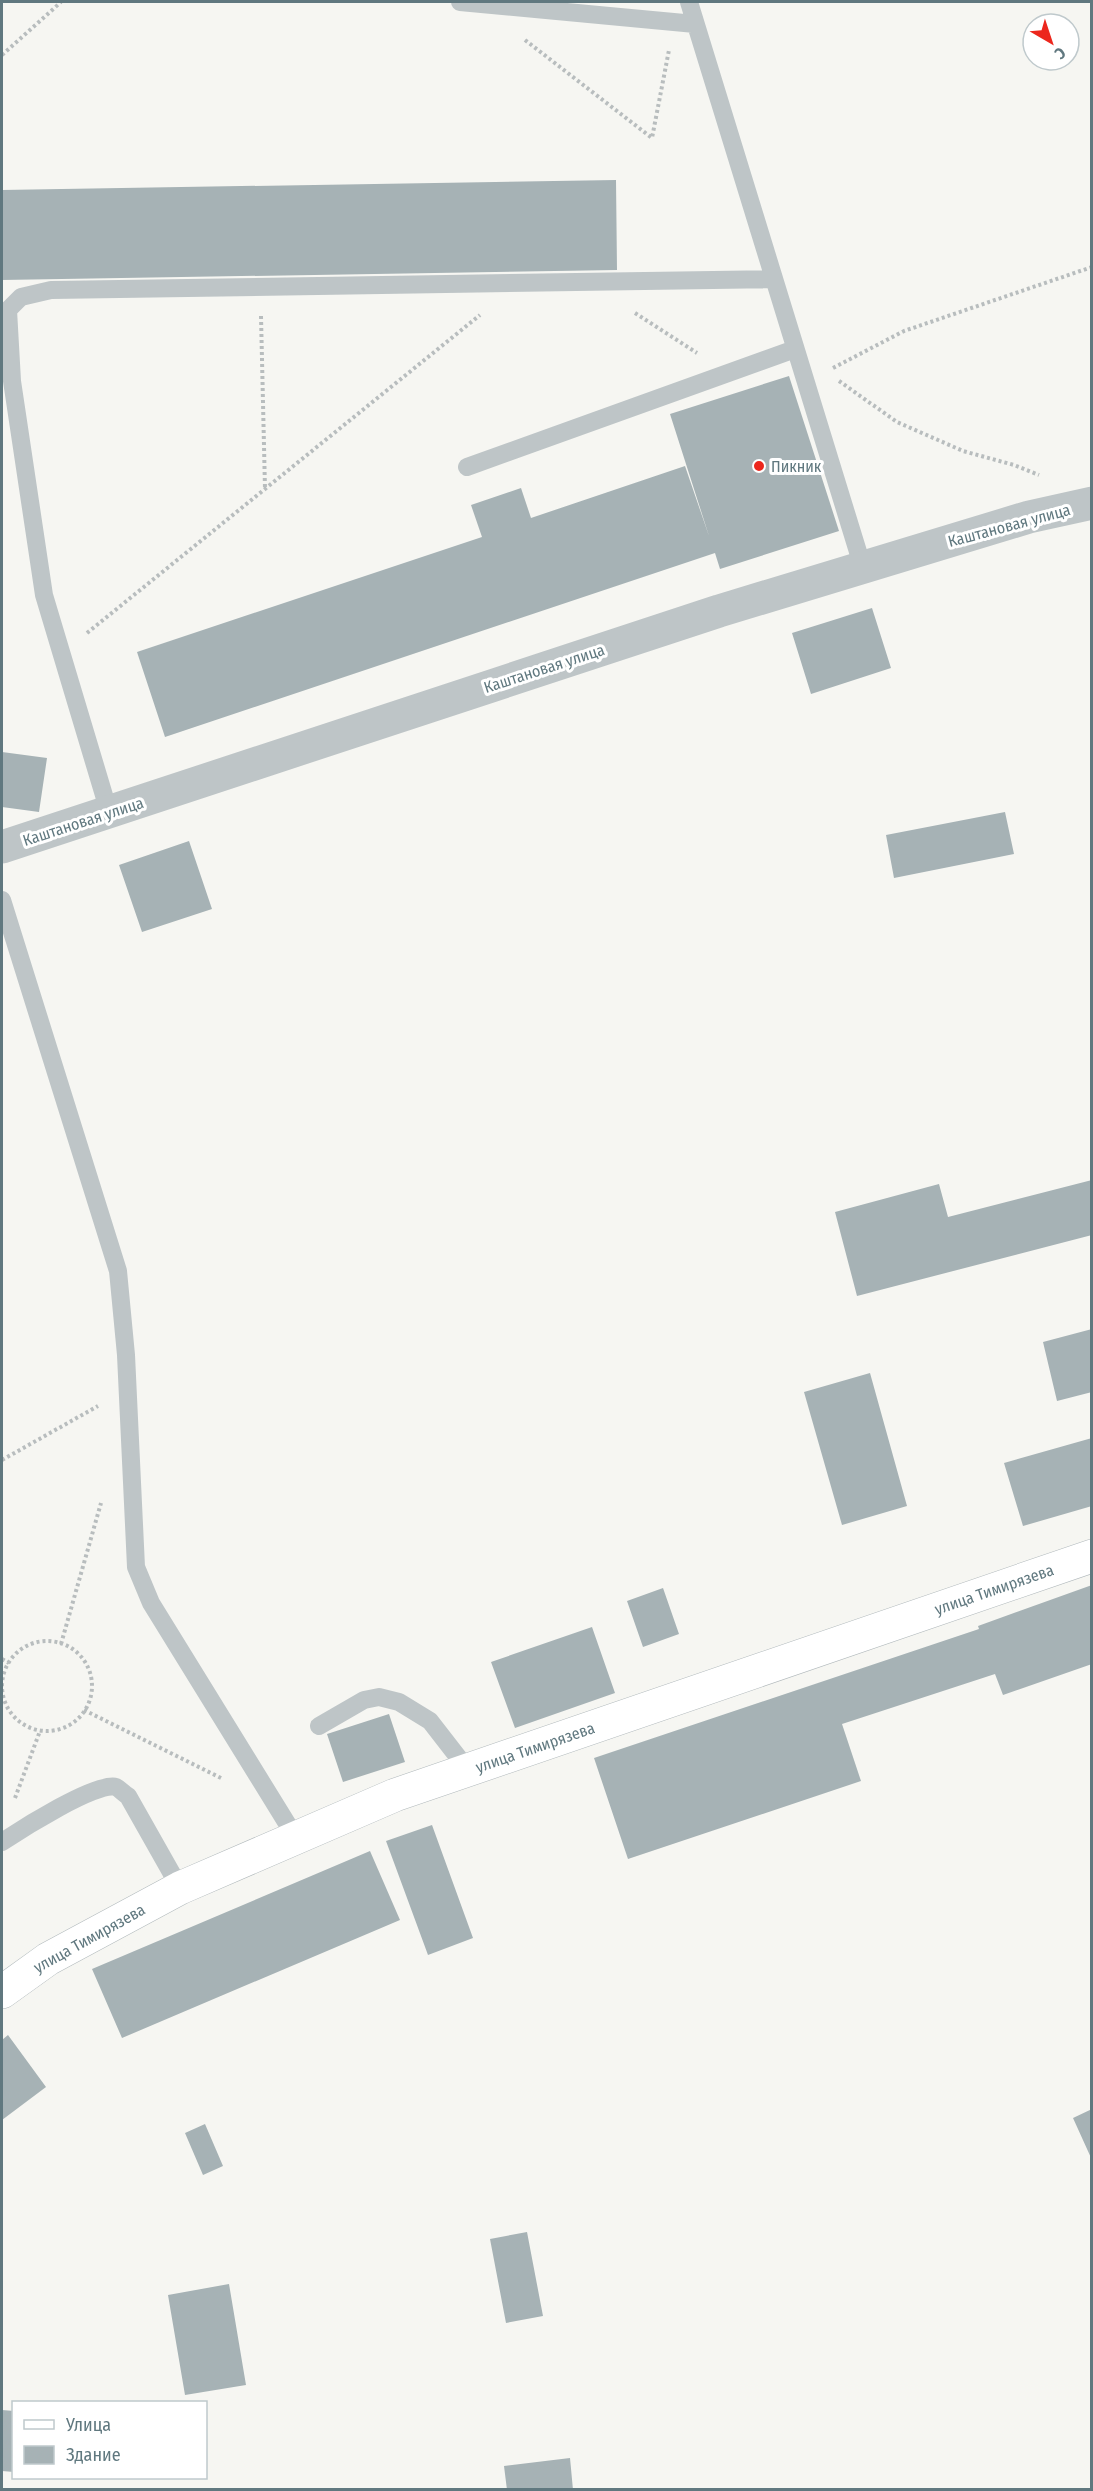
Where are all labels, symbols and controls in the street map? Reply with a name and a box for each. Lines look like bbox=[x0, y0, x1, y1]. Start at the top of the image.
north arrow bbox=[1021, 12, 1081, 72]
text: С bbox=[1050, 43, 1069, 64]
place label: Пикник bbox=[771, 457, 822, 476]
marker: Пикник bbox=[752, 459, 766, 473]
street label: Каштановая улица bbox=[946, 500, 1073, 551]
street label: Каштановая улица bbox=[481, 640, 607, 697]
street label: Каштановая улица bbox=[20, 793, 146, 850]
street label: улица Тимирязева bbox=[932, 1560, 1056, 1619]
street label: улица Тимирязева bbox=[473, 1718, 597, 1777]
street label: улица Тимирязева bbox=[30, 1900, 148, 1977]
legend bbox=[12, 2401, 207, 2479]
text: Улица bbox=[65, 2414, 111, 2436]
text: Здание bbox=[66, 2444, 121, 2466]

